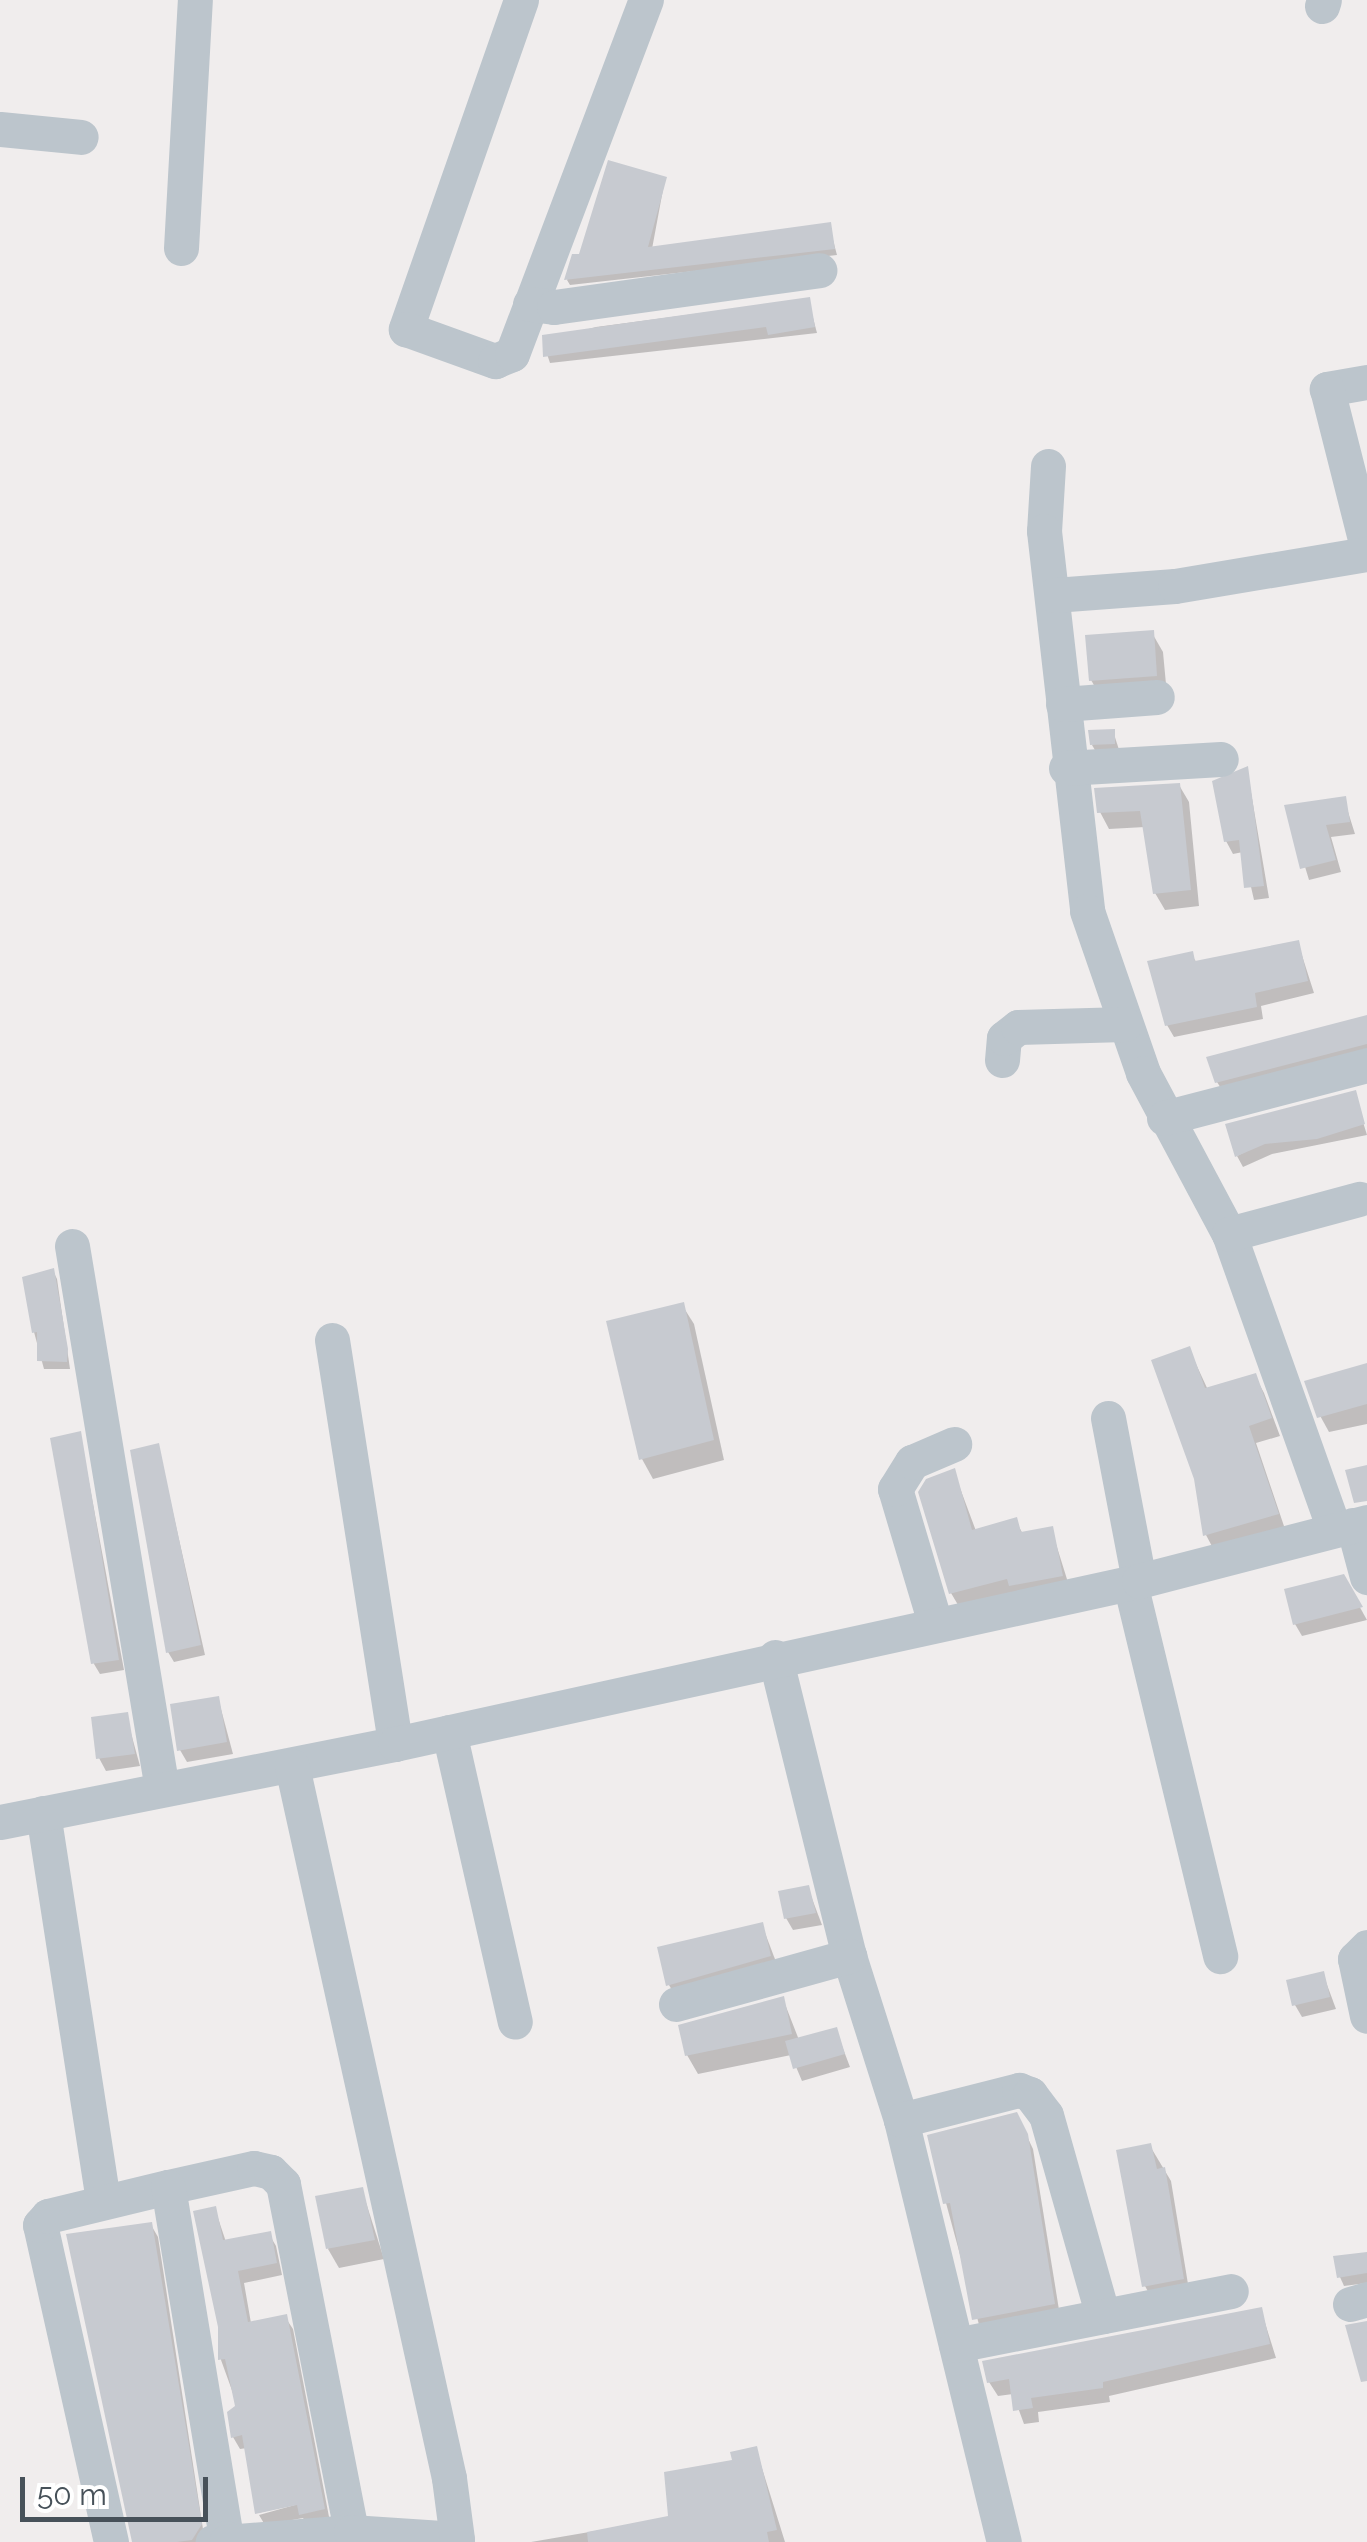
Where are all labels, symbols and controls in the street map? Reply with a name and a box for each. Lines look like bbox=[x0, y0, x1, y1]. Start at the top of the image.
scale bar bbox=[25, 2457, 212, 2519]
text: 50 m bbox=[37, 2477, 107, 2512]

